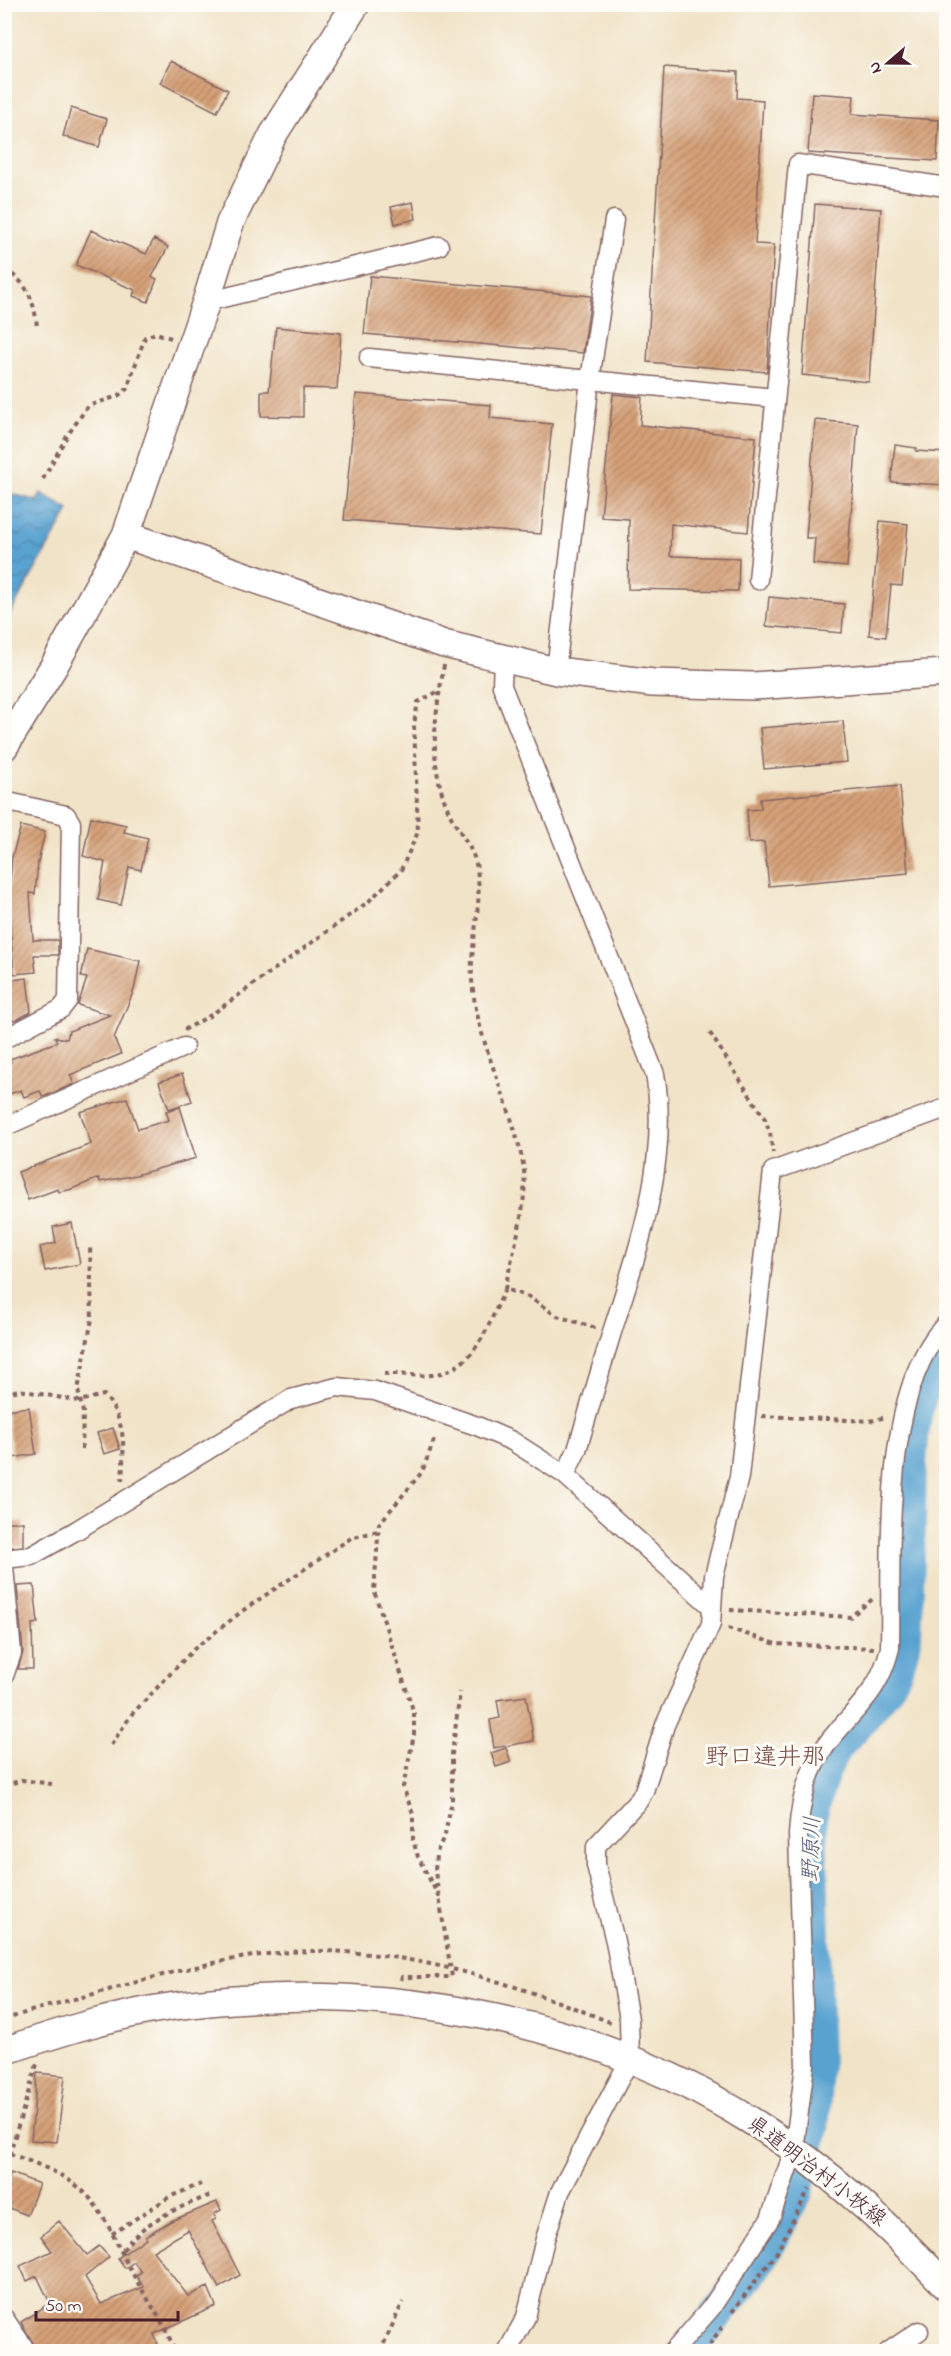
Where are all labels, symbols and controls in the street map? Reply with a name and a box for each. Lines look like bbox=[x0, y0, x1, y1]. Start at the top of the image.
north arrow bbox=[858, 33, 918, 93]
text: N bbox=[863, 58, 889, 77]
district label: 野口違井那 bbox=[705, 1741, 825, 1776]
water label: 野原川 bbox=[796, 1815, 830, 1883]
street label: 県道明治村小牧線 bbox=[740, 2109, 892, 2235]
scale bar bbox=[36, 2284, 178, 2322]
text: 50 m bbox=[45, 2294, 82, 2320]

